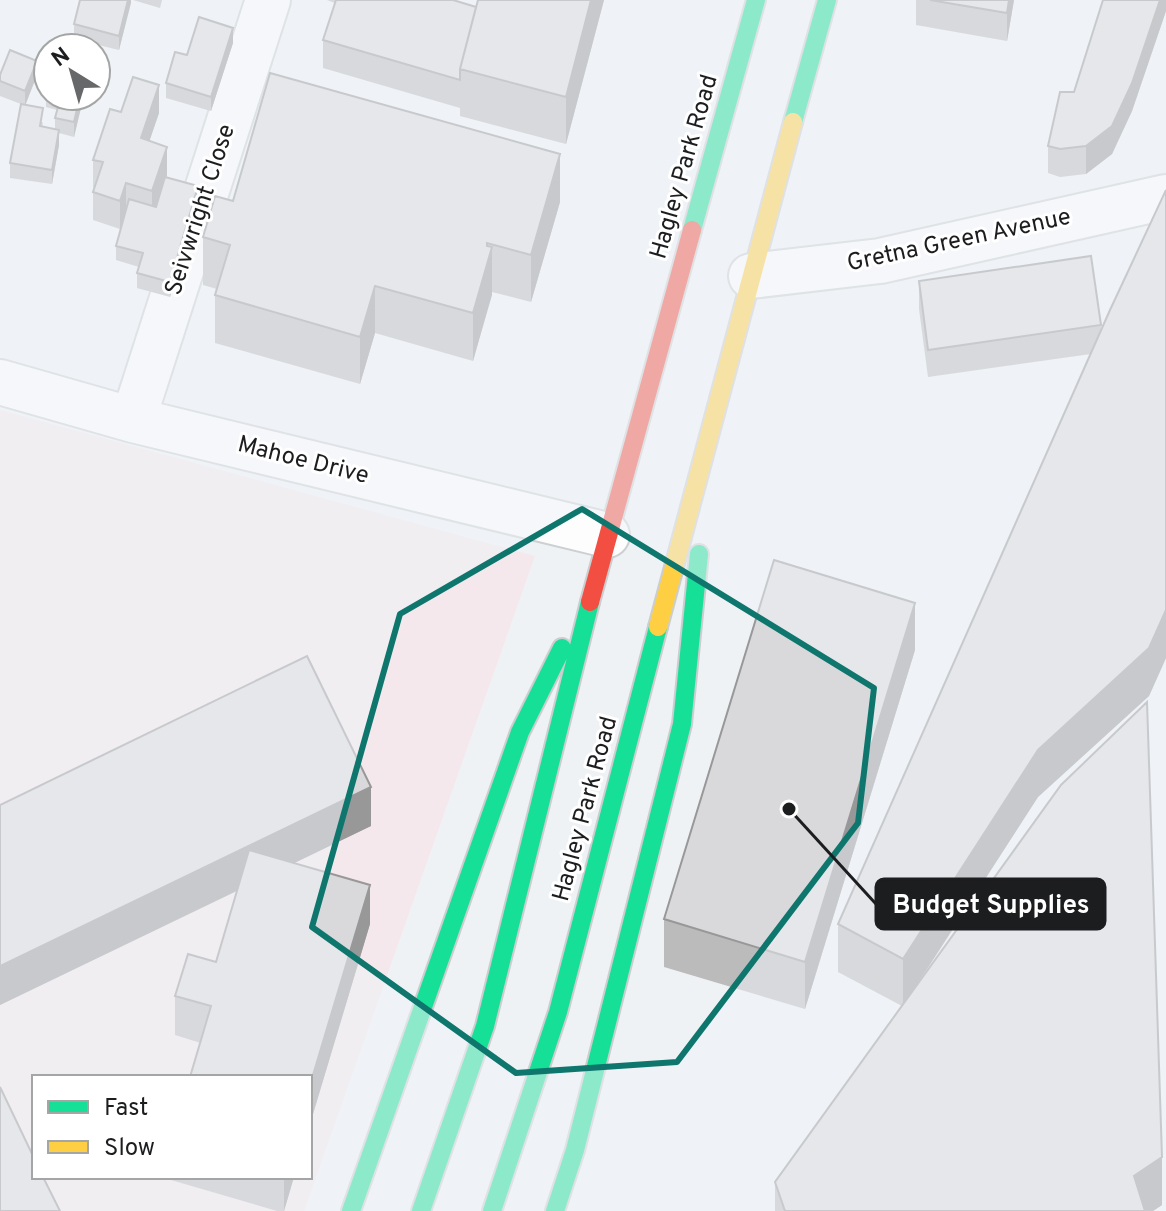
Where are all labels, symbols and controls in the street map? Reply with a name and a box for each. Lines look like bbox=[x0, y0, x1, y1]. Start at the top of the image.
north arrow bbox=[32, 32, 112, 112]
text: N bbox=[47, 42, 76, 74]
street label: Hagley Park Road bbox=[644, 71, 726, 263]
street label: Seivwright Close bbox=[159, 121, 243, 299]
street label: Gretna Green Avenue bbox=[844, 203, 1074, 279]
street label: Mahoe Drive bbox=[234, 430, 372, 492]
street label: Hagley Park Road bbox=[547, 713, 625, 905]
callout: Budget Supplies bbox=[876, 879, 1105, 929]
text: Budget Supplies bbox=[892, 890, 1090, 923]
legend bbox=[32, 1075, 312, 1179]
text: Fast bbox=[104, 1094, 148, 1124]
text: Slow bbox=[104, 1134, 155, 1164]

